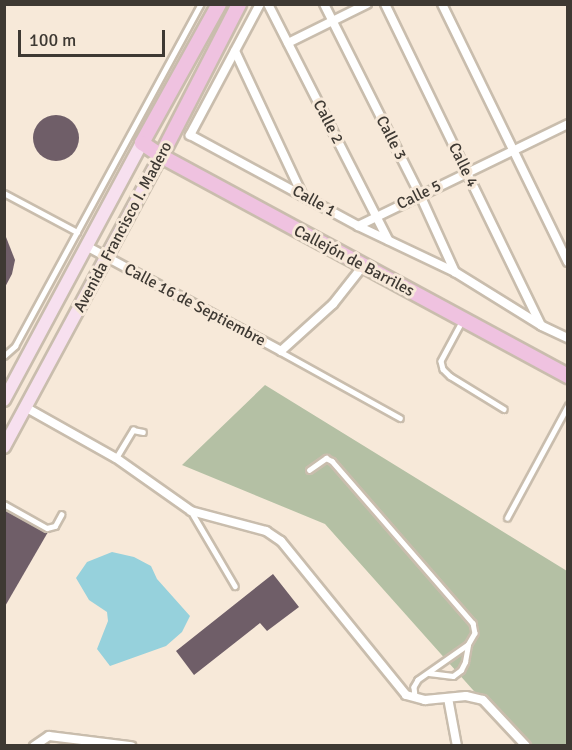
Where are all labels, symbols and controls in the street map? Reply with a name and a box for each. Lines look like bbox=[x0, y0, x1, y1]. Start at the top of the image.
scale bar bbox=[21, 18, 168, 56]
text: 100 m bbox=[29, 29, 76, 51]
street label: Calle 2 bbox=[309, 97, 347, 147]
street label: Calle 3 bbox=[372, 113, 410, 163]
street label: Avenida Francisco I. Madero bbox=[70, 138, 176, 316]
street label: Calle 4 bbox=[444, 140, 482, 190]
street label: Calle 5 bbox=[394, 176, 444, 214]
street label: Calle 1 bbox=[289, 181, 339, 221]
street label: Callejón de Barriles bbox=[291, 221, 417, 301]
street label: Calle 16 de Septiembre bbox=[121, 260, 269, 350]

